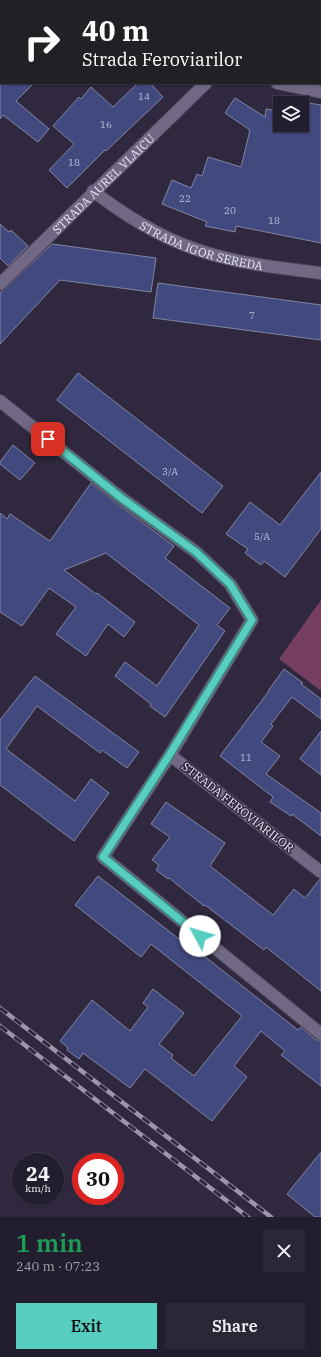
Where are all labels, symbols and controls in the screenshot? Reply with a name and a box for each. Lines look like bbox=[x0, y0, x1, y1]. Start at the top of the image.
text: 40 m bbox=[82, 12, 149, 49]
icon: right bbox=[16, 16, 68, 68]
text: Strada Feroviarilor bbox=[82, 48, 242, 71]
house number: 14 bbox=[138, 90, 150, 103]
map controls bbox=[273, 96, 309, 132]
button: layers bbox=[273, 96, 309, 132]
house number: 16 bbox=[100, 118, 112, 131]
street label: STRADA AUREL VLAICU bbox=[49, 130, 157, 237]
house number: 18 bbox=[68, 156, 80, 169]
house number: 22 bbox=[179, 192, 191, 205]
house number: 20 bbox=[224, 204, 236, 217]
house number: 18 bbox=[268, 214, 280, 227]
street label: STRADA IGOR SEREDA bbox=[137, 217, 265, 273]
house number: 7 bbox=[249, 309, 255, 322]
pin bbox=[31, 422, 65, 456]
icon: arrive bbox=[37, 428, 59, 450]
house number: 3/A bbox=[162, 465, 178, 478]
house number: 5/A bbox=[254, 530, 270, 543]
house number: 11 bbox=[240, 751, 252, 764]
street label: STRADA FEROVIARILOR bbox=[179, 759, 297, 855]
position arrow bbox=[179, 915, 221, 957]
speed limit sign: 30 bbox=[72, 1153, 124, 1205]
text: 24 bbox=[26, 1160, 50, 1187]
text: km/h bbox=[25, 1182, 51, 1195]
text: 1 min bbox=[16, 1227, 83, 1259]
button: close bbox=[263, 1230, 305, 1272]
text: 240 m · 07:23 bbox=[16, 1258, 100, 1275]
button: Exit bbox=[16, 1303, 157, 1349]
button: Share bbox=[165, 1303, 305, 1349]

